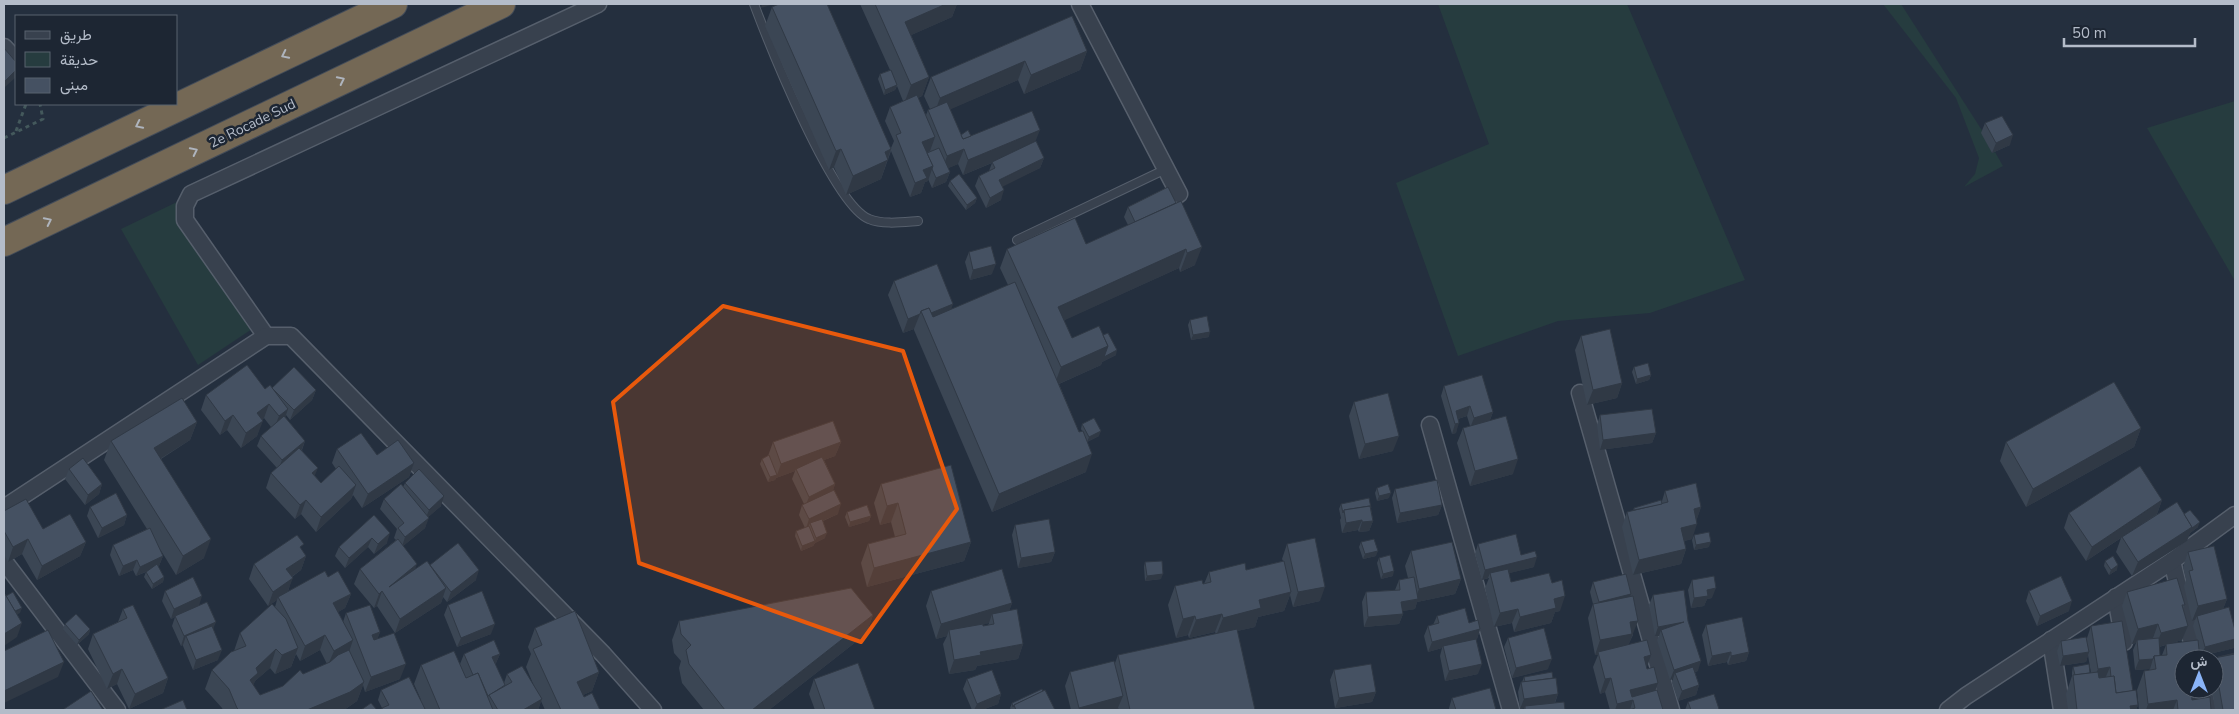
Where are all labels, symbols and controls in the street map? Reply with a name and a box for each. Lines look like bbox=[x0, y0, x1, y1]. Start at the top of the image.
legend bbox=[15, 15, 178, 105]
scale bar bbox=[2064, 15, 2195, 47]
text: 50 m bbox=[2072, 23, 2107, 43]
text: طريق bbox=[60, 25, 92, 45]
one-way arrow bbox=[282, 49, 291, 59]
text: حديقة bbox=[60, 50, 98, 70]
text: مبنى bbox=[60, 75, 88, 95]
one-way arrow bbox=[336, 76, 345, 87]
street label: 2e Rocade Sud bbox=[206, 94, 299, 153]
one-way arrow bbox=[135, 119, 144, 130]
one-way arrow bbox=[189, 147, 198, 157]
one-way arrow bbox=[43, 217, 52, 227]
north arrow bbox=[2174, 649, 2224, 699]
text: ش bbox=[2191, 652, 2208, 671]

